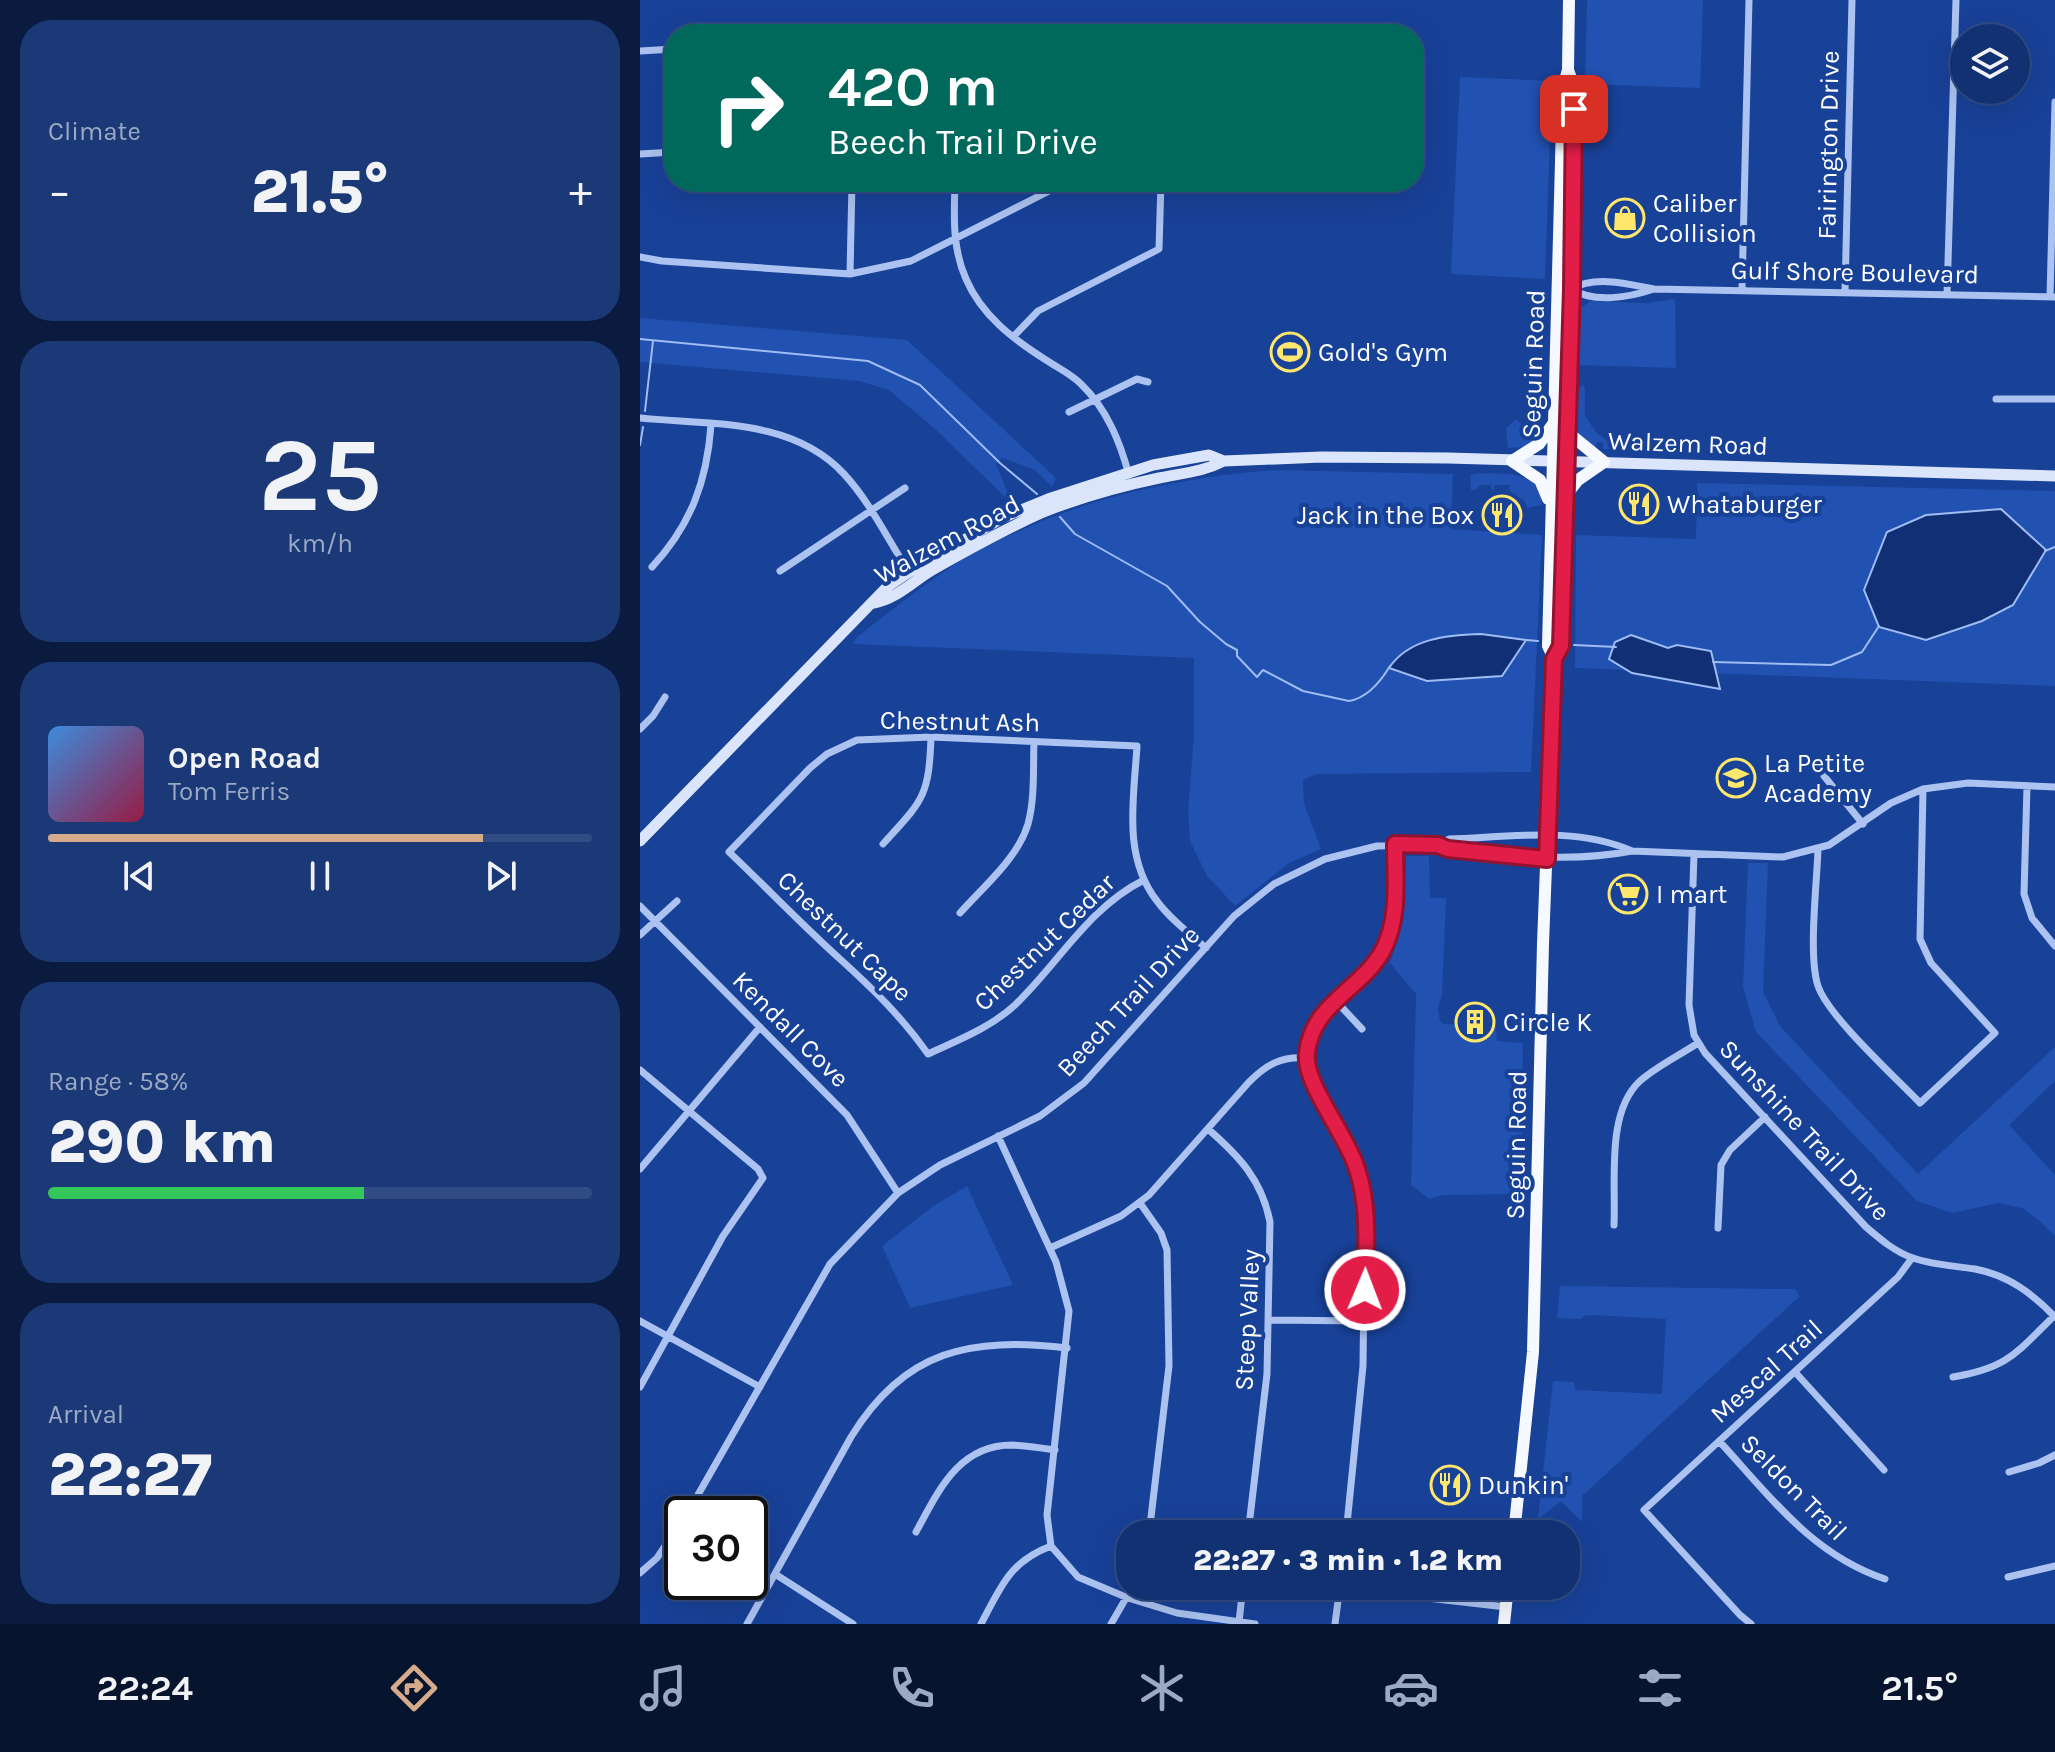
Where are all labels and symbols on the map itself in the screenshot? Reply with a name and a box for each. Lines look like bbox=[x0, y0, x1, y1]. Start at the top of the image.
street label: Fairington Drive bbox=[1811, 50, 1846, 240]
pin bbox=[1540, 75, 1608, 143]
place label: Caliber Collision bbox=[1653, 188, 1757, 249]
shop icon: Caliber Collision bbox=[1604, 197, 1646, 239]
street label: Gulf Shore Boulevard bbox=[1731, 255, 1979, 290]
street label: Seguin Road bbox=[1515, 289, 1552, 439]
sports icon: Gold's Gym bbox=[1269, 331, 1311, 373]
place label: Gold's Gym bbox=[1318, 337, 1448, 368]
street label: Walzem Road bbox=[1607, 425, 1768, 462]
restaurant icon: Whataburger bbox=[1618, 483, 1660, 525]
street label: Walzem Road bbox=[869, 488, 1025, 591]
place label: Whataburger bbox=[1667, 489, 1822, 520]
restaurant icon: Jack in the Box bbox=[1481, 494, 1523, 536]
place label: Jack in the Box bbox=[1297, 500, 1474, 531]
street label: Chestnut Ash bbox=[880, 705, 1040, 738]
place label: La Petite Academy bbox=[1764, 748, 1872, 809]
school or university icon: La Petite Academy bbox=[1715, 757, 1757, 799]
street label: Chestnut Cape bbox=[771, 865, 918, 1008]
street label: Chestnut Cedar bbox=[967, 867, 1122, 1017]
supermarket icon: I mart bbox=[1607, 873, 1649, 915]
place label: I mart bbox=[1656, 879, 1727, 910]
street label: Beech Trail Drive bbox=[1051, 919, 1206, 1083]
street label: Kendall Cove bbox=[726, 965, 855, 1094]
building icon: Circle K bbox=[1454, 1001, 1496, 1043]
place label: Circle K bbox=[1503, 1007, 1592, 1038]
street label: Sunshine Trail Drive bbox=[1713, 1033, 1897, 1227]
street label: Seguin Road bbox=[1500, 1070, 1533, 1220]
street label: Steep Valley bbox=[1228, 1248, 1267, 1392]
position arrow bbox=[1323, 1248, 1407, 1332]
street label: Mescal Trail bbox=[1704, 1313, 1829, 1430]
street label: Seldon Trail bbox=[1734, 1428, 1853, 1547]
restaurant icon: Dunkin' bbox=[1429, 1464, 1471, 1506]
place label: Dunkin' bbox=[1478, 1470, 1568, 1501]
speed limit sign: 30 bbox=[664, 1496, 768, 1600]

